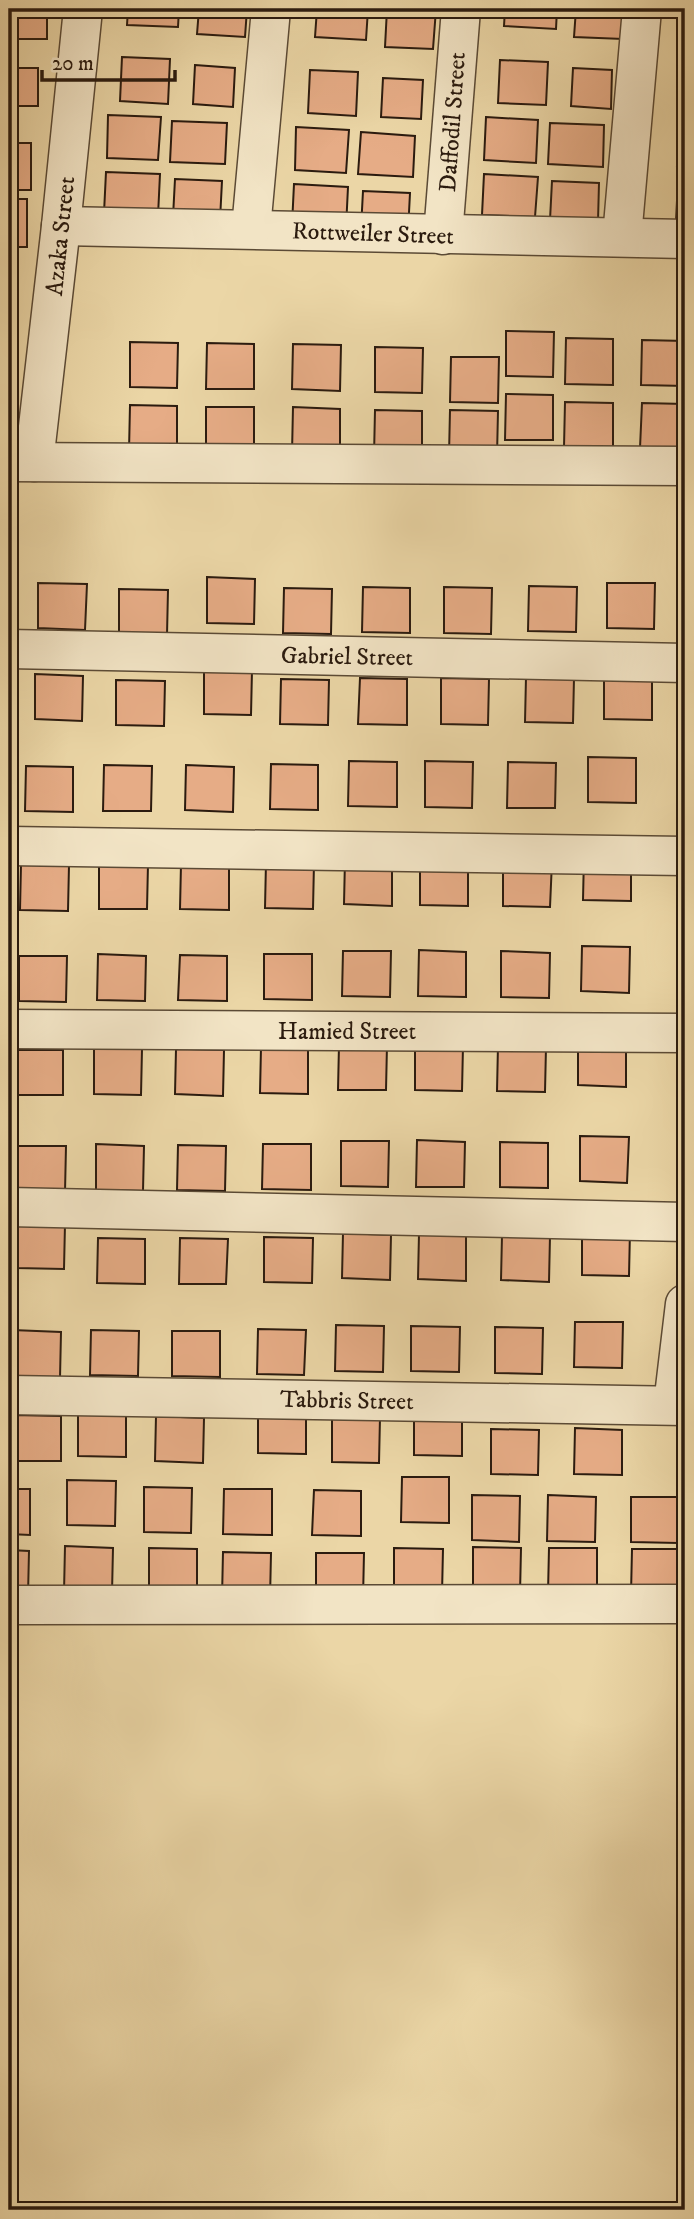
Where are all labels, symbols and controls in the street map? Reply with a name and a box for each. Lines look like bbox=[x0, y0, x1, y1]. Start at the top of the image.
scale bar bbox=[42, 38, 175, 82]
text: 20 m bbox=[52, 51, 94, 77]
street label: Daffodil Street bbox=[433, 51, 473, 193]
street label: Azaka Street bbox=[40, 175, 82, 297]
street label: Rottweiler Street bbox=[291, 216, 455, 252]
street label: Gabriel Street bbox=[281, 641, 414, 673]
street label: Hamied Street bbox=[278, 1017, 417, 1047]
street label: Tabbris Street bbox=[280, 1385, 414, 1417]

